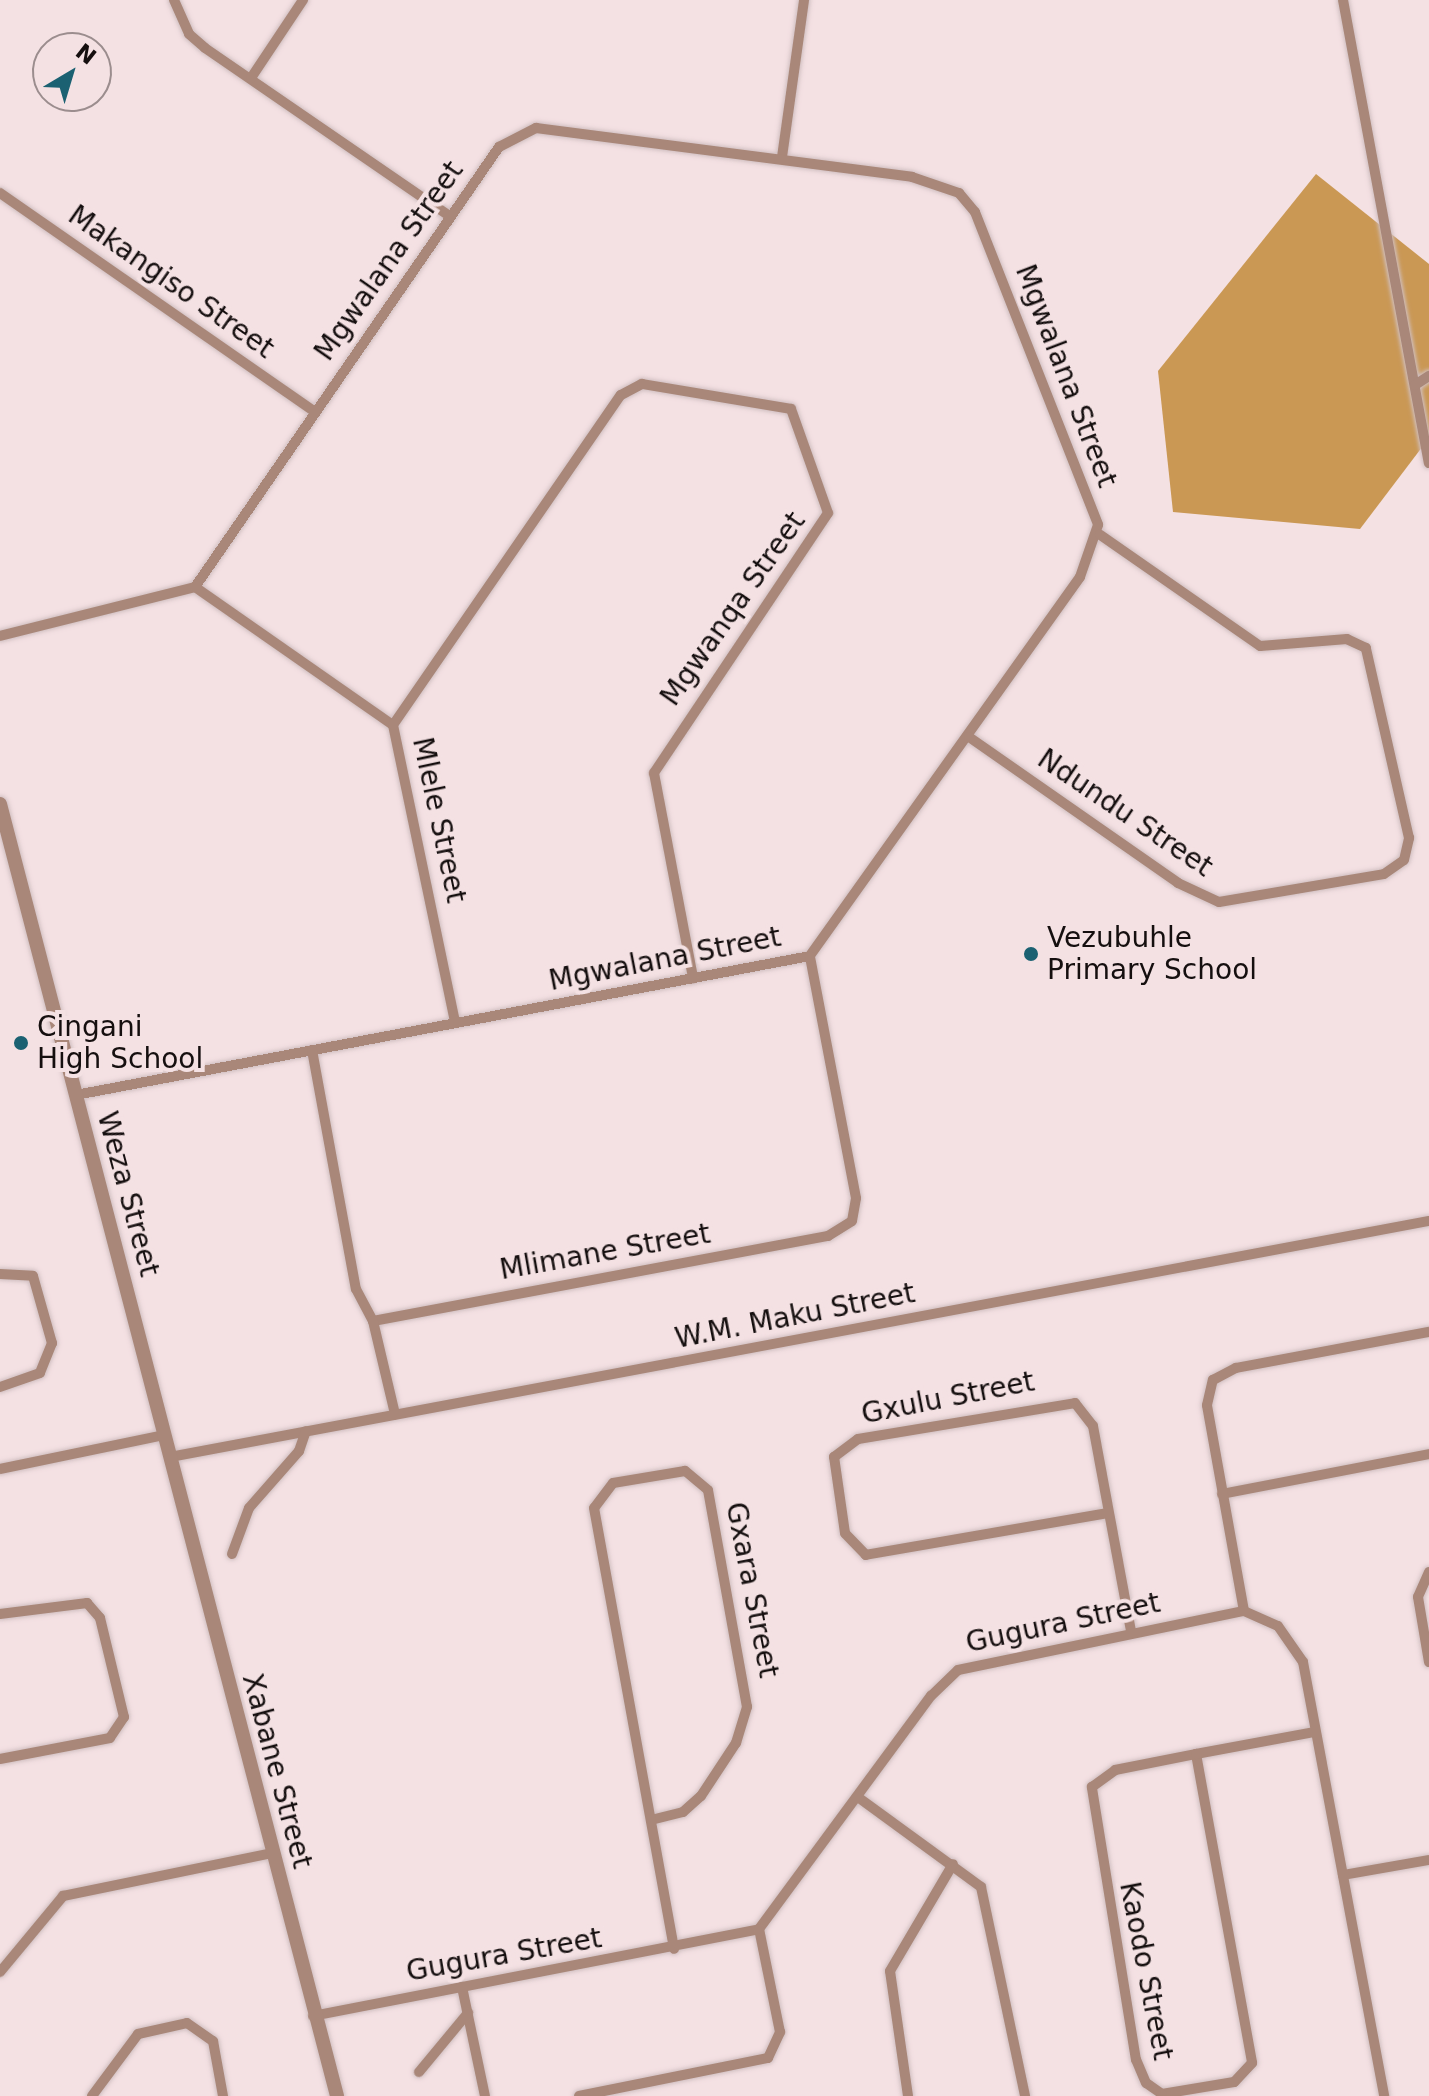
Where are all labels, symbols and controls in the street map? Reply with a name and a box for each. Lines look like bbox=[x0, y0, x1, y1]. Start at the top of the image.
north arrow bbox=[32, 32, 112, 112]
text: N bbox=[71, 39, 101, 70]
street label: Mgwalana Street bbox=[308, 155, 470, 367]
street label: Makangiso Street bbox=[62, 198, 280, 366]
street label: Mgwalana Street bbox=[1008, 260, 1124, 492]
street label: Mgwanqa Street bbox=[654, 506, 812, 712]
street label: Mlele Street bbox=[405, 734, 473, 906]
street label: Ndundu Street bbox=[1031, 742, 1219, 884]
street label: Mgwalana Street bbox=[546, 920, 784, 998]
place label: Vezubuhle Primary School bbox=[1047, 921, 1257, 987]
marker: Vezubuhle Primary School bbox=[1022, 945, 1040, 963]
place label: Cingani High School bbox=[37, 1010, 203, 1076]
marker: Cingani High School bbox=[12, 1034, 30, 1052]
street label: Weza Street bbox=[90, 1108, 166, 1280]
street label: Mlimane Street bbox=[497, 1217, 713, 1287]
street label: W.M. Maku Street bbox=[672, 1276, 918, 1356]
street label: Gxulu Street bbox=[859, 1365, 1037, 1431]
street label: Gxara Street bbox=[719, 1499, 785, 1681]
street label: Gugura Street bbox=[963, 1586, 1163, 1660]
street label: Xabane Street bbox=[235, 1670, 319, 1872]
street label: Kaodo Street bbox=[1112, 1879, 1180, 2063]
street label: Gugura Street bbox=[404, 1921, 604, 1989]

